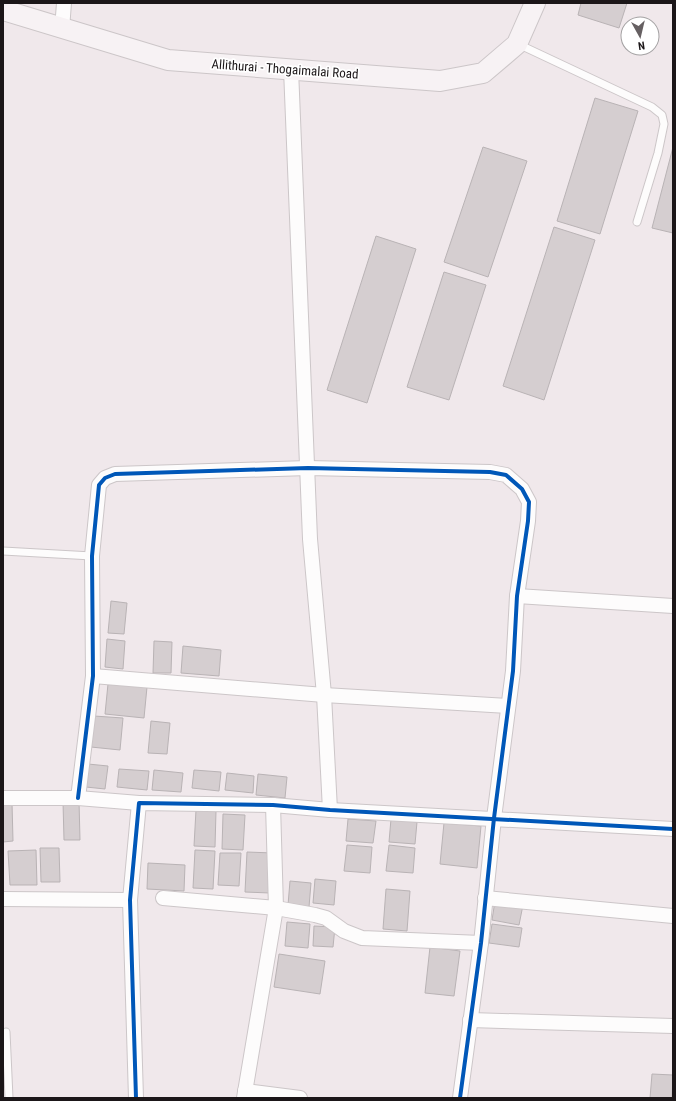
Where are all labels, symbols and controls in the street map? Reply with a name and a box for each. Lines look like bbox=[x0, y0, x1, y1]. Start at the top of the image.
north arrow bbox=[620, 16, 660, 56]
text: N bbox=[637, 39, 646, 52]
street label: Allithurai - Thogaimalai Road bbox=[211, 56, 359, 82]

